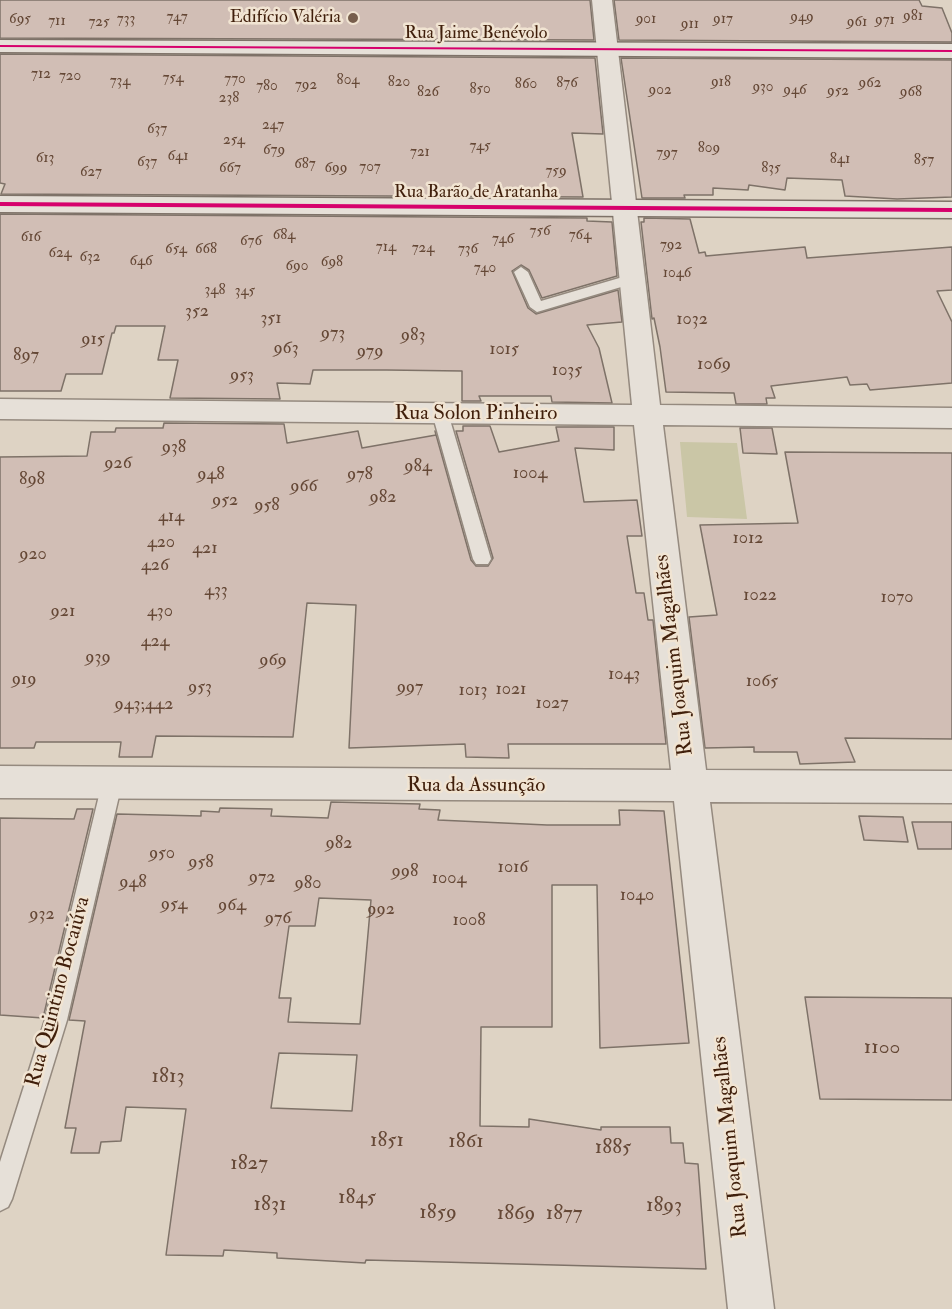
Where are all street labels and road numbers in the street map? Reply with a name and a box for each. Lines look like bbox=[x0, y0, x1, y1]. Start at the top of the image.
street label: Rua Jaime Benévolo bbox=[404, 23, 548, 45]
street label: Rua Barão de Aratanha bbox=[394, 182, 558, 204]
street label: Rua Solon Pinheiro bbox=[395, 401, 557, 427]
street label: Rua Joaquim Magalhães bbox=[650, 553, 700, 757]
street label: Rua da Assunção bbox=[407, 773, 545, 799]
street label: Rua Quintino Bocaiúva bbox=[21, 894, 97, 1090]
street label: Rua Joaquim Magalhães bbox=[708, 1035, 754, 1239]

